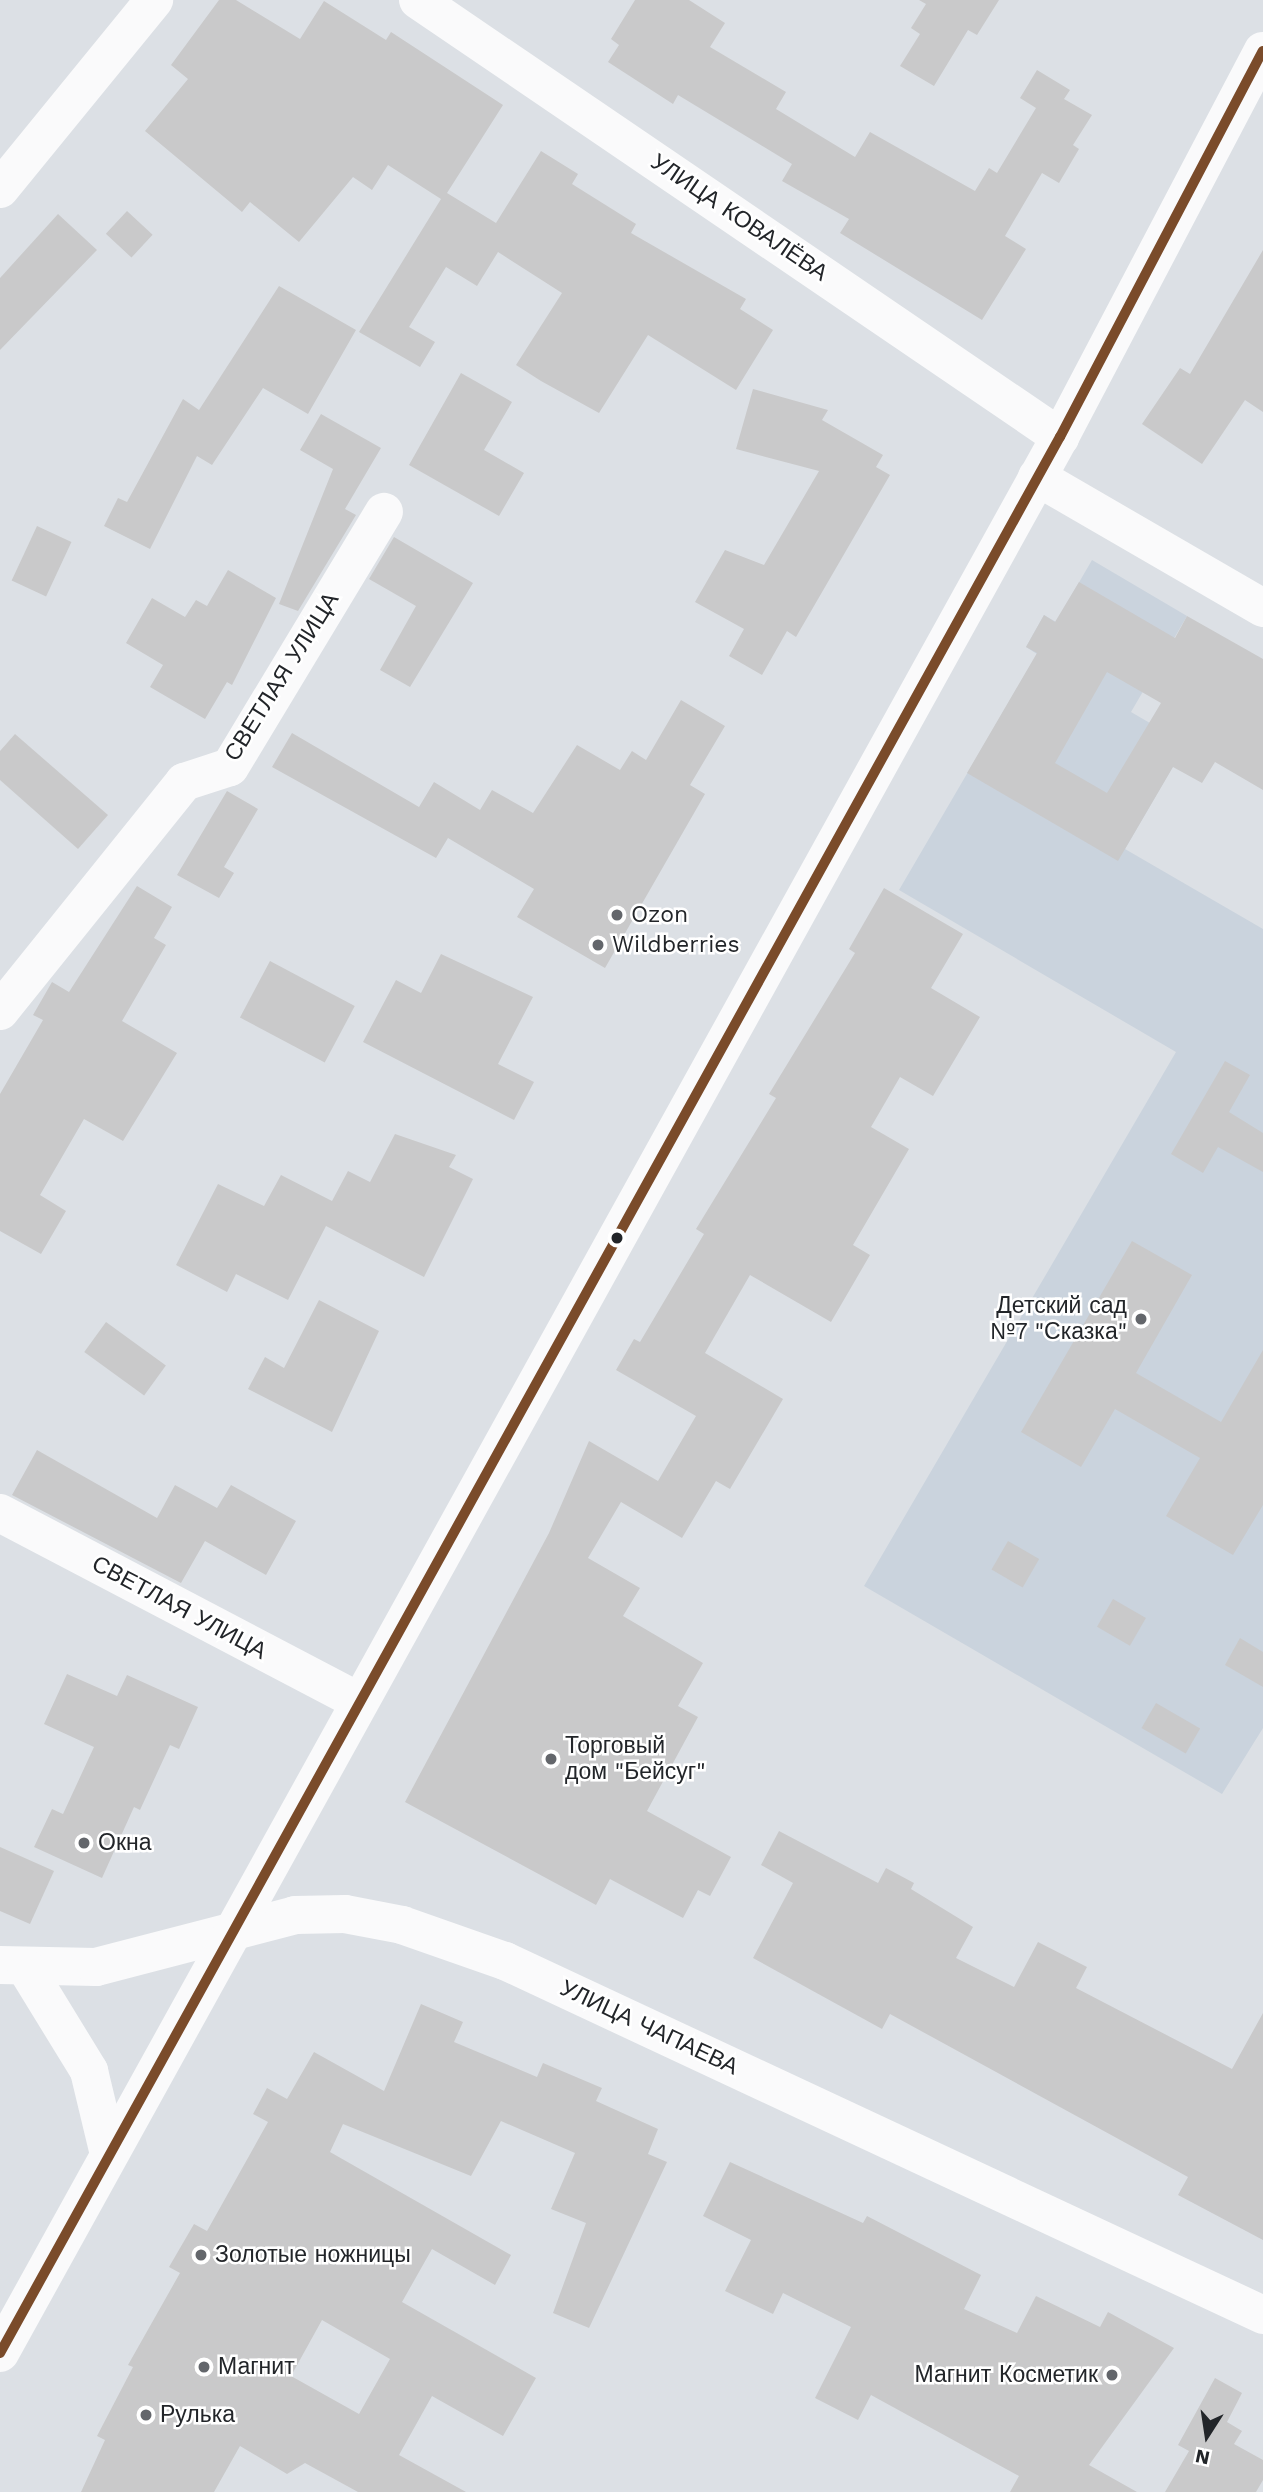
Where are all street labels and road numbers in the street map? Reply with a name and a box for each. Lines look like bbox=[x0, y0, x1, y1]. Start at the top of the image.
street label: УЛИЦА КОВАЛЁВА bbox=[645, 149, 833, 287]
street label: СВЕТЛАЯ УЛИЦА bbox=[219, 588, 345, 766]
street label: СВЕТЛАЯ УЛИЦА bbox=[87, 1550, 271, 1666]
street label: УЛИЦА ЧАПАЕВА bbox=[556, 1975, 742, 2081]

